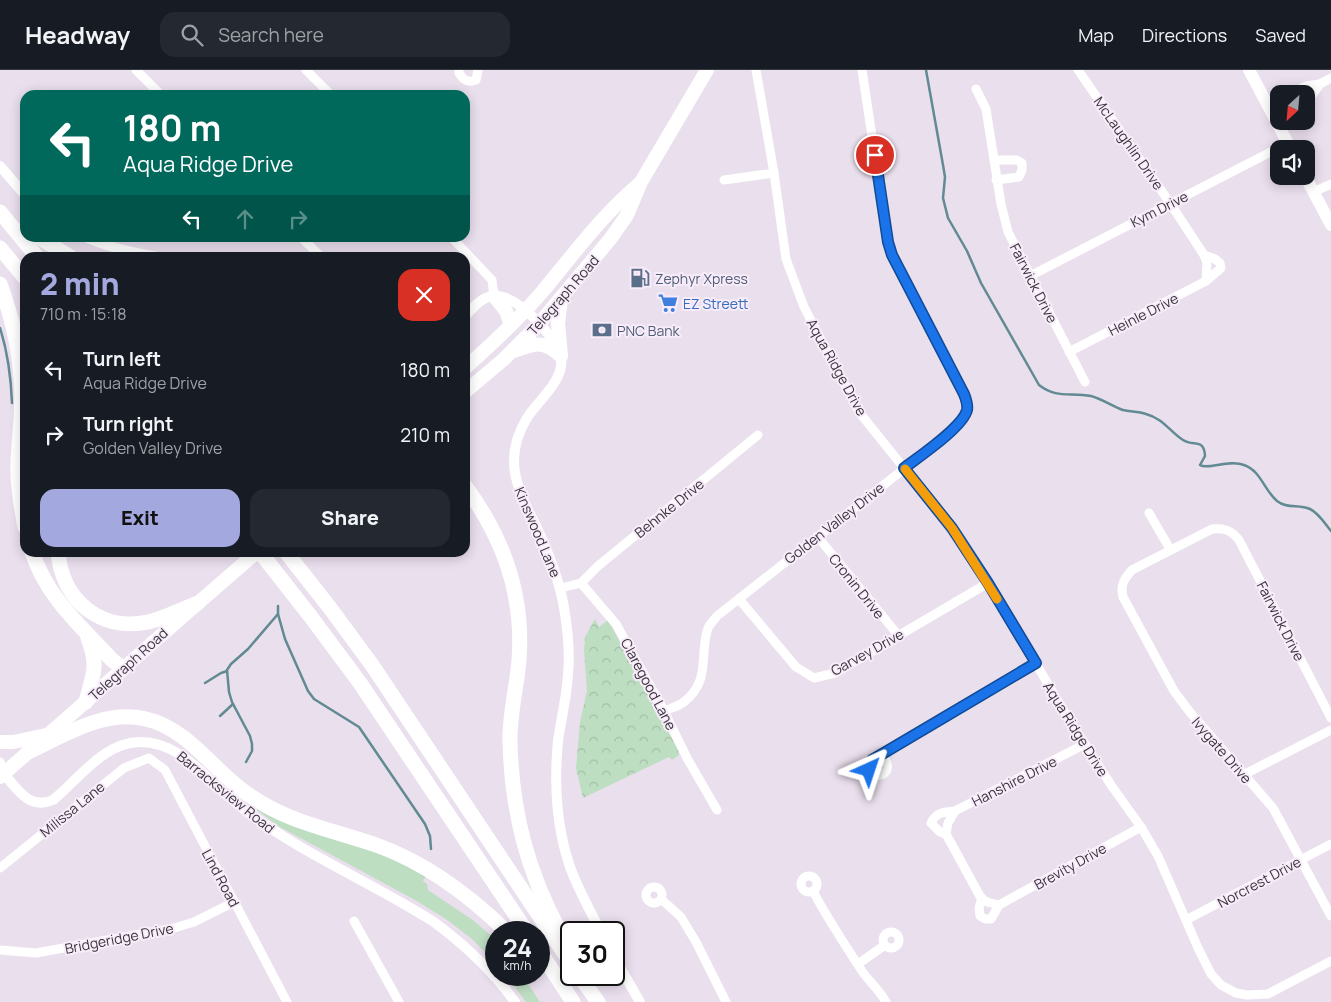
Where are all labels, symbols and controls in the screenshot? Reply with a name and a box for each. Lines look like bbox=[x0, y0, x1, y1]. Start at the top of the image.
search box bbox=[160, 12, 510, 57]
text: Headway bbox=[25, 18, 130, 51]
icon: search bbox=[178, 21, 206, 49]
text: Search here bbox=[218, 22, 324, 48]
text: Map bbox=[1078, 23, 1114, 47]
text: Directions bbox=[1142, 23, 1227, 47]
text: Saved bbox=[1255, 23, 1306, 47]
north arrow bbox=[1270, 85, 1315, 130]
map controls bbox=[1270, 85, 1315, 185]
street label: McLaughlin Drive bbox=[1090, 93, 1168, 193]
text: 180 m bbox=[123, 104, 221, 152]
icon: left bbox=[40, 110, 105, 175]
pin bbox=[854, 134, 896, 176]
button: sound bbox=[1270, 140, 1315, 185]
icon: arrive bbox=[861, 141, 889, 169]
text: Aqua Ridge Drive bbox=[123, 149, 293, 179]
street label: Kym Drive bbox=[1127, 186, 1191, 232]
icon: left bbox=[178, 205, 206, 233]
icon: ahead bbox=[231, 205, 259, 233]
icon: right bbox=[284, 205, 312, 233]
street label: Fairwick Drive bbox=[1006, 240, 1062, 326]
street label: Telegraph Road bbox=[523, 251, 603, 339]
text: 2 min bbox=[40, 263, 120, 304]
fuel station icon: Zephyr Xpress bbox=[629, 267, 651, 289]
button: close bbox=[398, 269, 450, 321]
place label: Zephyr Xpress bbox=[655, 269, 748, 288]
street label: Heinle Drive bbox=[1105, 288, 1181, 340]
supermarket icon: EZ Streett bbox=[657, 292, 679, 314]
place label: EZ Streett bbox=[683, 294, 748, 313]
text: 710 m · 15:18 bbox=[40, 303, 127, 325]
street label: Aqua Ridge Drive bbox=[802, 315, 872, 419]
bank icon: PNC Bank bbox=[591, 319, 613, 341]
place label: PNC Bank bbox=[617, 321, 681, 340]
text: Turn left bbox=[83, 346, 161, 372]
icon: left bbox=[40, 356, 68, 384]
text: 180 m bbox=[400, 357, 450, 383]
text: Aqua Ridge Drive bbox=[83, 372, 207, 394]
text: Turn right bbox=[83, 411, 173, 437]
icon: right bbox=[40, 421, 68, 449]
text: 210 m bbox=[400, 422, 450, 448]
text: Golden Valley Drive bbox=[83, 437, 222, 459]
street label: Behnke Drive bbox=[630, 474, 708, 542]
street label: Golden Valley Drive bbox=[780, 478, 888, 568]
street label: Kinswood Lane bbox=[510, 484, 566, 580]
button: Exit bbox=[40, 489, 240, 547]
button: Share bbox=[250, 489, 450, 547]
street label: Cronin Drive bbox=[825, 549, 889, 623]
street label: Fairwick Drive bbox=[1253, 578, 1309, 664]
street label: Telegraph Road bbox=[84, 623, 172, 705]
street label: Garvey Drive bbox=[827, 624, 907, 680]
street label: Claregood Lane bbox=[617, 635, 681, 733]
street label: Aqua Ridge Drive bbox=[1039, 678, 1113, 780]
street label: Ivygate Drive bbox=[1188, 713, 1256, 787]
position arrow bbox=[842, 743, 894, 795]
street label: Barracksview Road bbox=[173, 747, 279, 837]
street label: Hanshire Drive bbox=[968, 751, 1060, 811]
street label: Milissa Lane bbox=[36, 777, 108, 841]
street label: Brevity Drive bbox=[1030, 838, 1110, 894]
street label: Lind Road bbox=[198, 846, 244, 910]
street label: Norcrest Drive bbox=[1214, 852, 1304, 912]
street label: Bridgeridge Drive bbox=[63, 918, 175, 958]
speed limit sign: 30 bbox=[560, 921, 625, 986]
text: 24 bbox=[503, 930, 532, 965]
text: km/h bbox=[504, 957, 531, 974]

